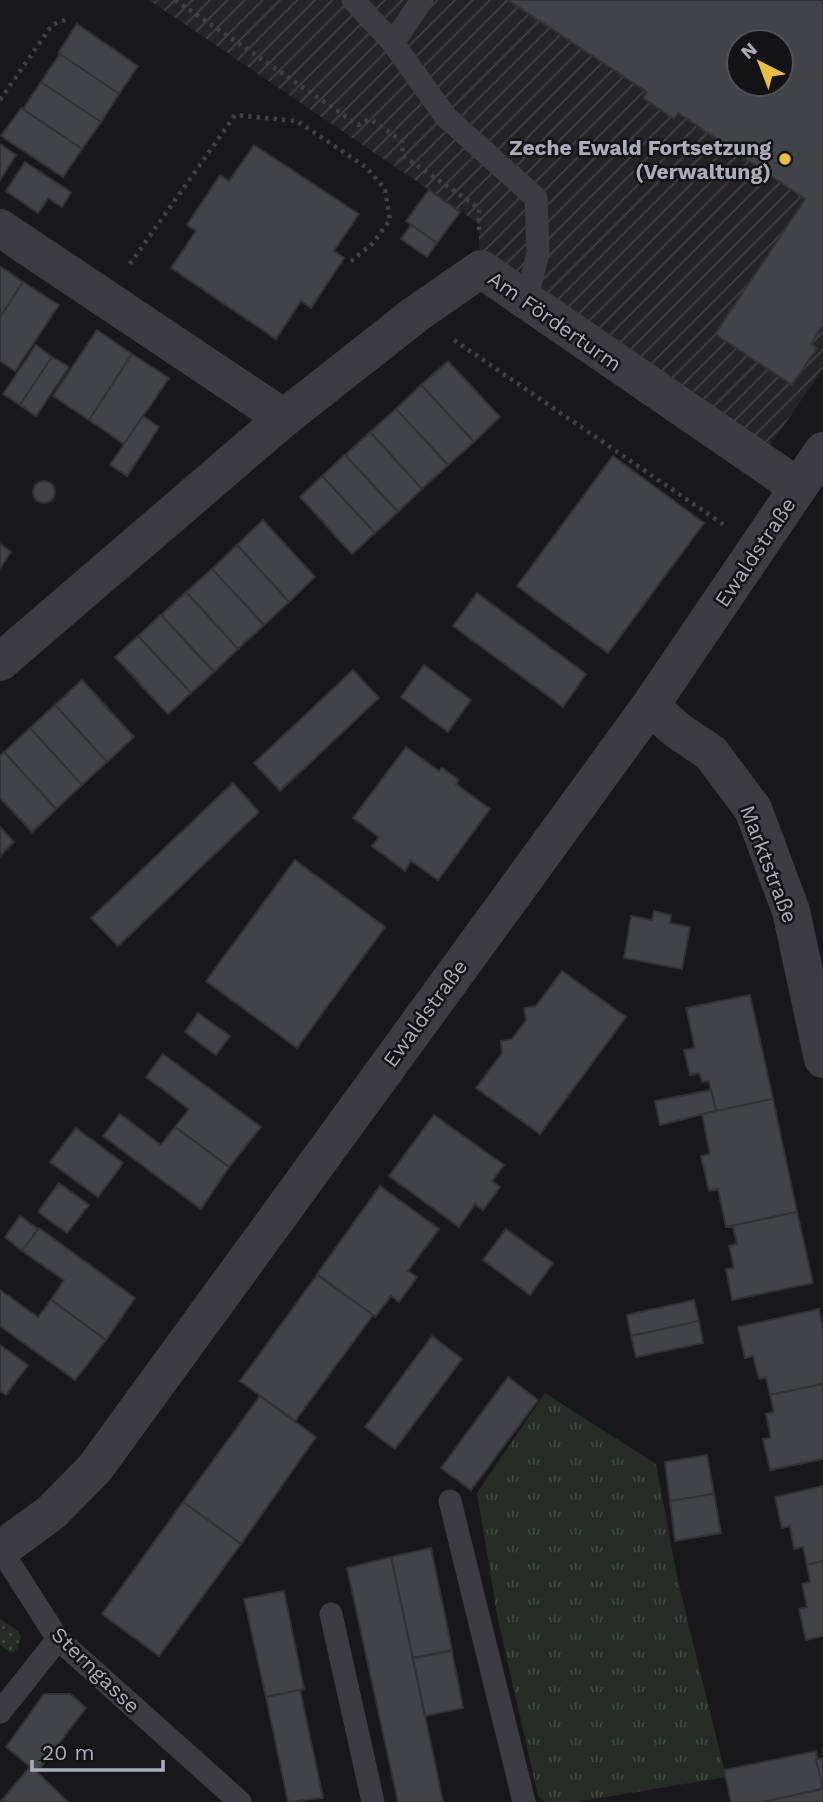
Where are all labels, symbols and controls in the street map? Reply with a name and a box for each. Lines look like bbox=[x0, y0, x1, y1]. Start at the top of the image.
north arrow bbox=[725, 28, 795, 98]
text: N bbox=[736, 37, 762, 64]
place label: Zeche Ewald Fortsetzung (Verwaltung) bbox=[509, 135, 771, 184]
marker: Zeche Ewald Fortsetzung (Verwaltung) bbox=[777, 151, 793, 167]
street label: Am Förderturm bbox=[483, 266, 627, 376]
street label: Ewaldstraße bbox=[709, 492, 801, 612]
street label: Marktstraße bbox=[735, 802, 803, 926]
street label: Ewaldstraße bbox=[378, 954, 472, 1072]
street label: Sterngasse bbox=[47, 1622, 145, 1718]
scale bar bbox=[32, 1728, 163, 1772]
text: 20 m bbox=[42, 1740, 94, 1765]

